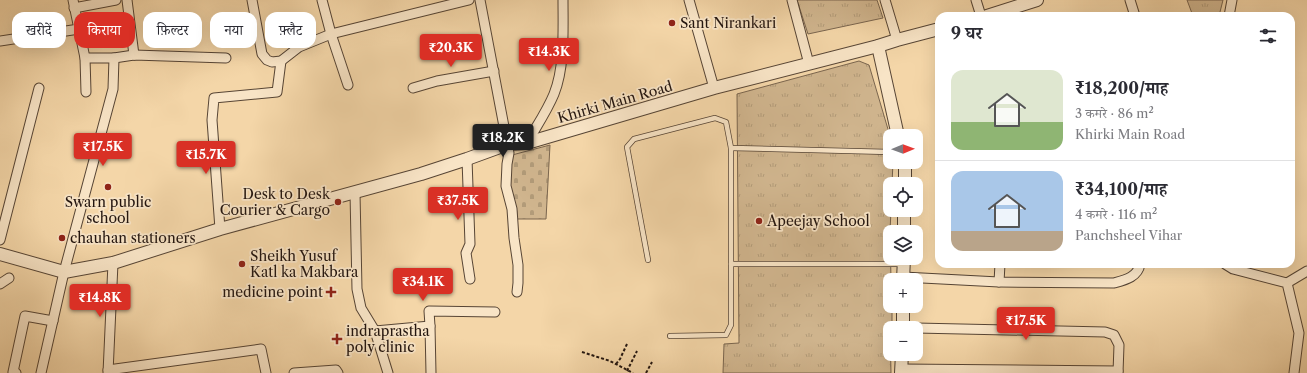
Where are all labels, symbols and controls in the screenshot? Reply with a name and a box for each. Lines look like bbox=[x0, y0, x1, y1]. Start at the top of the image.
chip: खरीदें bbox=[12, 12, 66, 48]
chip: किराया bbox=[74, 12, 135, 48]
chip: फ़िल्टर bbox=[143, 12, 202, 48]
chip: नया bbox=[210, 12, 257, 48]
chip: फ़्लैट bbox=[265, 12, 316, 48]
place label: Sant Nirankari bbox=[680, 14, 776, 32]
marker: Sant Nirankari bbox=[667, 18, 677, 28]
text: 9 घर bbox=[951, 23, 982, 43]
icon: filters bbox=[1257, 25, 1279, 47]
pin: ₹20.3K bbox=[418, 34, 484, 68]
pin: ₹14.3K bbox=[516, 38, 582, 72]
text: ₹20.3K bbox=[429, 39, 473, 55]
text: ₹14.3K bbox=[528, 43, 570, 59]
street label: Khirki Main Road bbox=[555, 77, 675, 127]
text: ₹18,200/माह bbox=[1075, 78, 1168, 98]
icon: home bbox=[983, 86, 1031, 134]
text: 3 कमरे · 86 m² bbox=[1075, 105, 1154, 121]
pin: ₹18.2K bbox=[470, 124, 536, 158]
text: Khirki Main Road bbox=[1075, 126, 1185, 142]
text: ₹18.2K bbox=[482, 129, 524, 145]
north arrow bbox=[883, 129, 923, 169]
map controls bbox=[883, 129, 923, 361]
pin: ₹17.5K bbox=[70, 133, 136, 167]
text: ₹17.5K bbox=[83, 138, 123, 154]
pin: ₹15.7K bbox=[173, 141, 239, 175]
text: ₹15.7K bbox=[186, 146, 226, 162]
button: locate bbox=[883, 177, 923, 217]
text: ₹34,100/माह bbox=[1075, 179, 1167, 199]
marker: Swarn public school bbox=[103, 182, 113, 192]
place label: Desk to Desk Courier & Cargo bbox=[220, 185, 331, 219]
pin: ₹37.5K bbox=[425, 187, 491, 221]
icon: home bbox=[983, 187, 1031, 235]
text: ₹37.5K bbox=[437, 192, 479, 208]
place label: Swarn public school bbox=[65, 193, 151, 227]
marker: Desk to Desk Courier & Cargo bbox=[333, 197, 343, 207]
text: 4 कमरे · 116 m² bbox=[1075, 206, 1157, 222]
place label: Apeejay School bbox=[766, 212, 870, 230]
marker: Apeejay School bbox=[754, 216, 764, 226]
button: layers bbox=[883, 225, 923, 265]
text: Panchsheel Vihar bbox=[1075, 227, 1182, 243]
place label: chauhan stationers bbox=[70, 229, 196, 247]
marker: chauhan stationers bbox=[57, 233, 67, 243]
place label: Sheikh Yusuf Katl ka Makbara bbox=[250, 247, 359, 281]
marker: Sheikh Yusuf Katl ka Makbara bbox=[237, 259, 247, 269]
pin: ₹34.1K bbox=[390, 268, 456, 302]
text: ₹34.1K bbox=[402, 273, 444, 289]
button: + bbox=[883, 273, 923, 313]
place label: medicine point bbox=[222, 283, 323, 301]
pin: ₹14.8K bbox=[67, 284, 133, 318]
marker: medicine point bbox=[326, 287, 336, 297]
text: ₹14.8K bbox=[79, 289, 121, 305]
pin: ₹17.5K bbox=[993, 307, 1059, 341]
text: ₹17.5K bbox=[1006, 312, 1046, 328]
button: − bbox=[883, 321, 923, 361]
place label: indraprastha poly clinic bbox=[346, 322, 430, 356]
marker: indraprastha poly clinic bbox=[331, 333, 343, 345]

